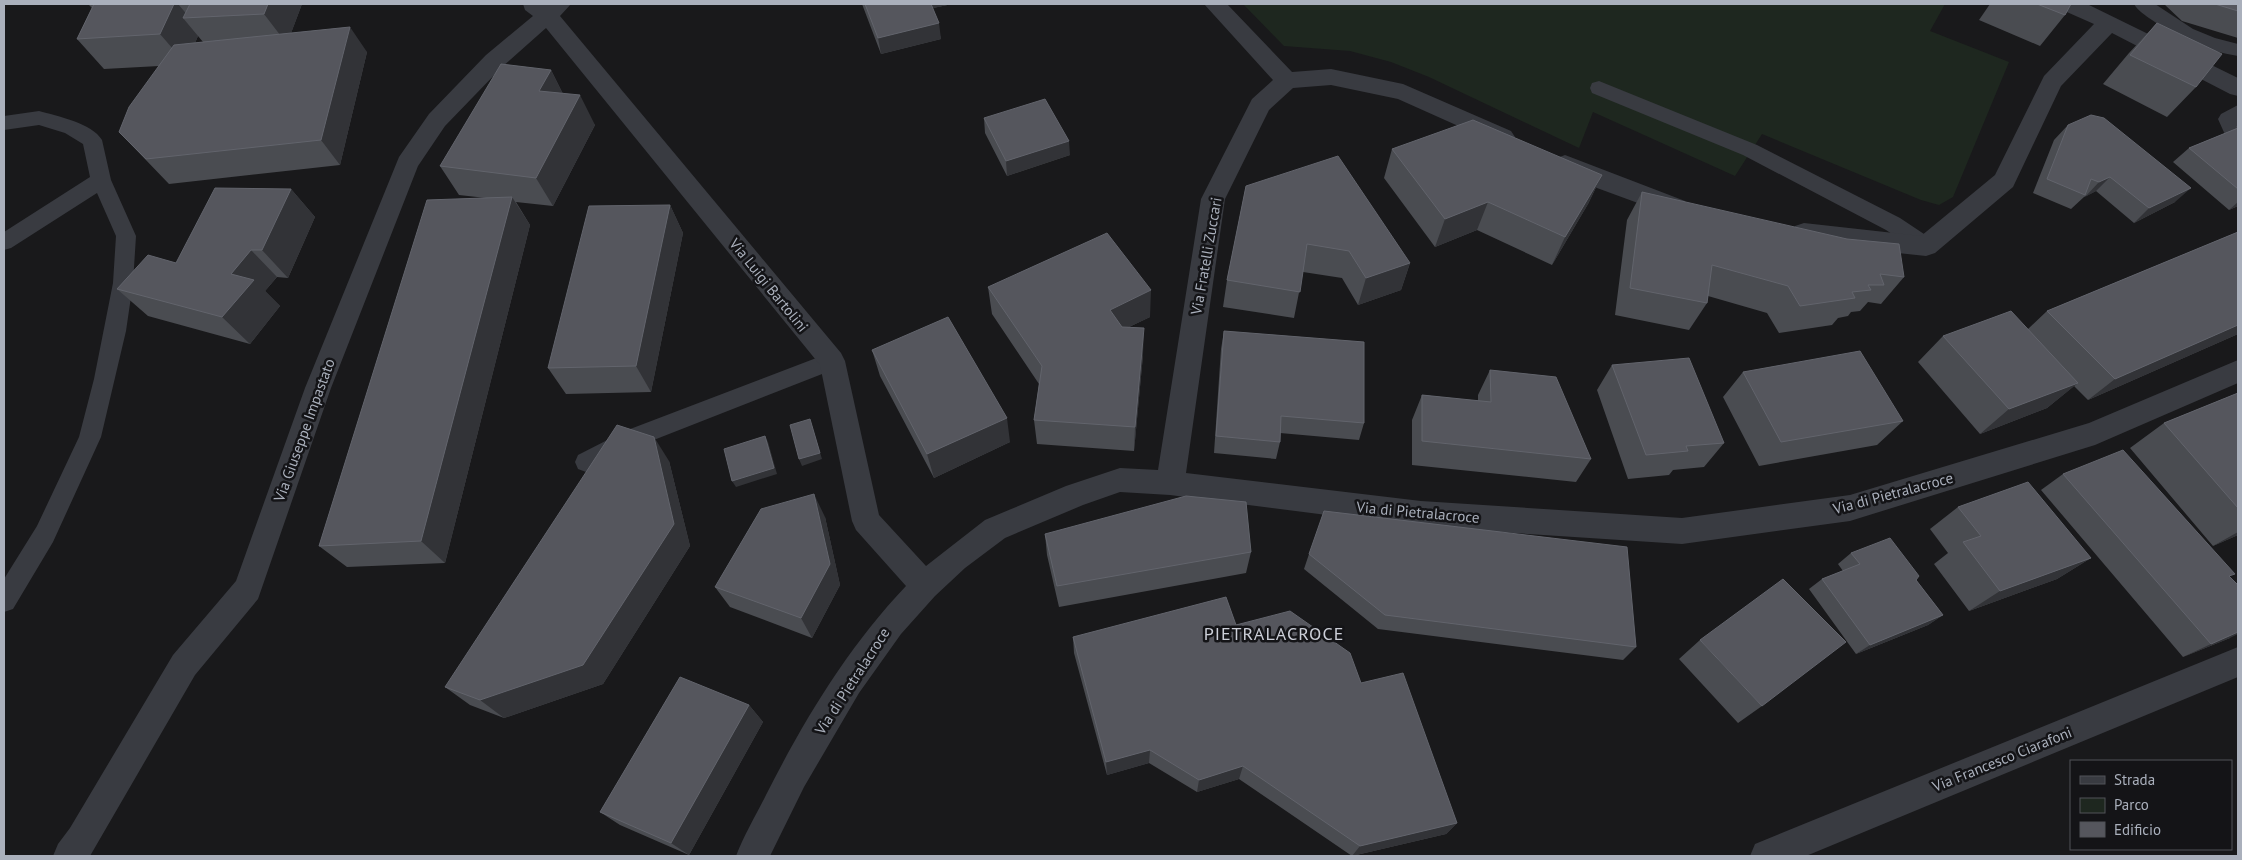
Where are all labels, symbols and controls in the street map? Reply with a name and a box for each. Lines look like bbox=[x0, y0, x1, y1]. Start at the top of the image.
street label: Via Fratelli Zuccari bbox=[1186, 196, 1226, 317]
street label: Via Luigi Bartolini bbox=[725, 234, 813, 336]
street label: Via Giuseppe Impastato bbox=[269, 356, 339, 505]
street label: Via di Pietralacroce bbox=[1830, 468, 1955, 518]
street label: Via di Pietralacroce bbox=[1355, 497, 1480, 527]
district label: PIETRALACROCE bbox=[1204, 622, 1344, 645]
street label: Via di Pietralacroce bbox=[810, 624, 894, 739]
street label: Via Francesco Ciarafoni bbox=[1929, 722, 2075, 796]
legend bbox=[2070, 760, 2232, 850]
text: Strada bbox=[2114, 770, 2155, 789]
text: Parco bbox=[2114, 795, 2149, 814]
text: Edificio bbox=[2114, 820, 2161, 839]

